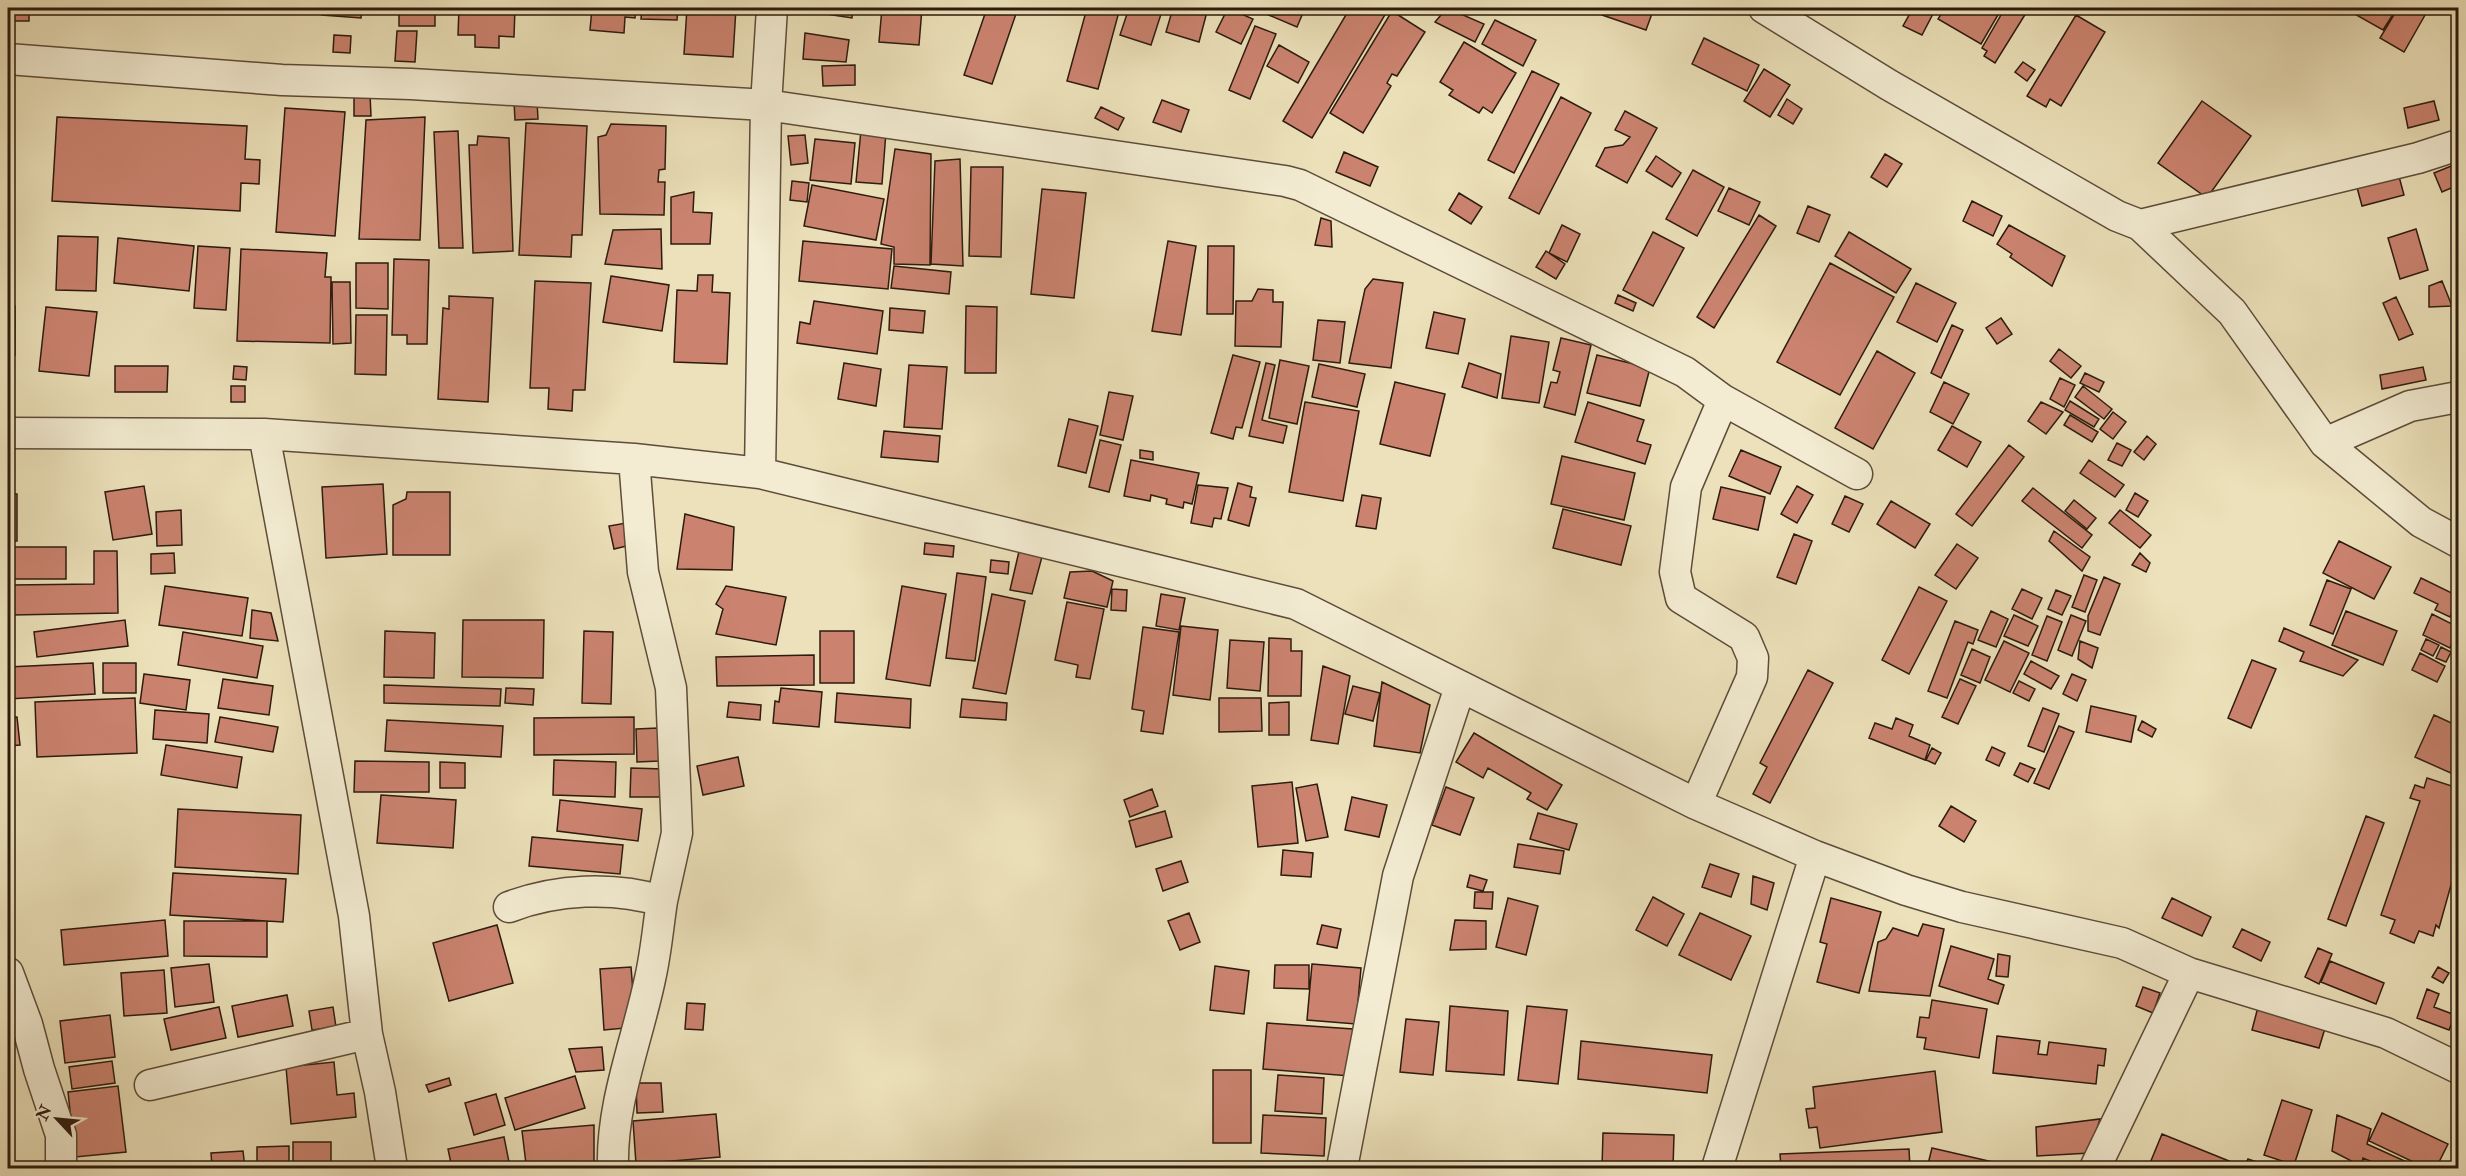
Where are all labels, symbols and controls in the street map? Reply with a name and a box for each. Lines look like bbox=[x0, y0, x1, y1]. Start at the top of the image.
north arrow bbox=[27, 1089, 87, 1149]
text: N bbox=[32, 1101, 57, 1125]

